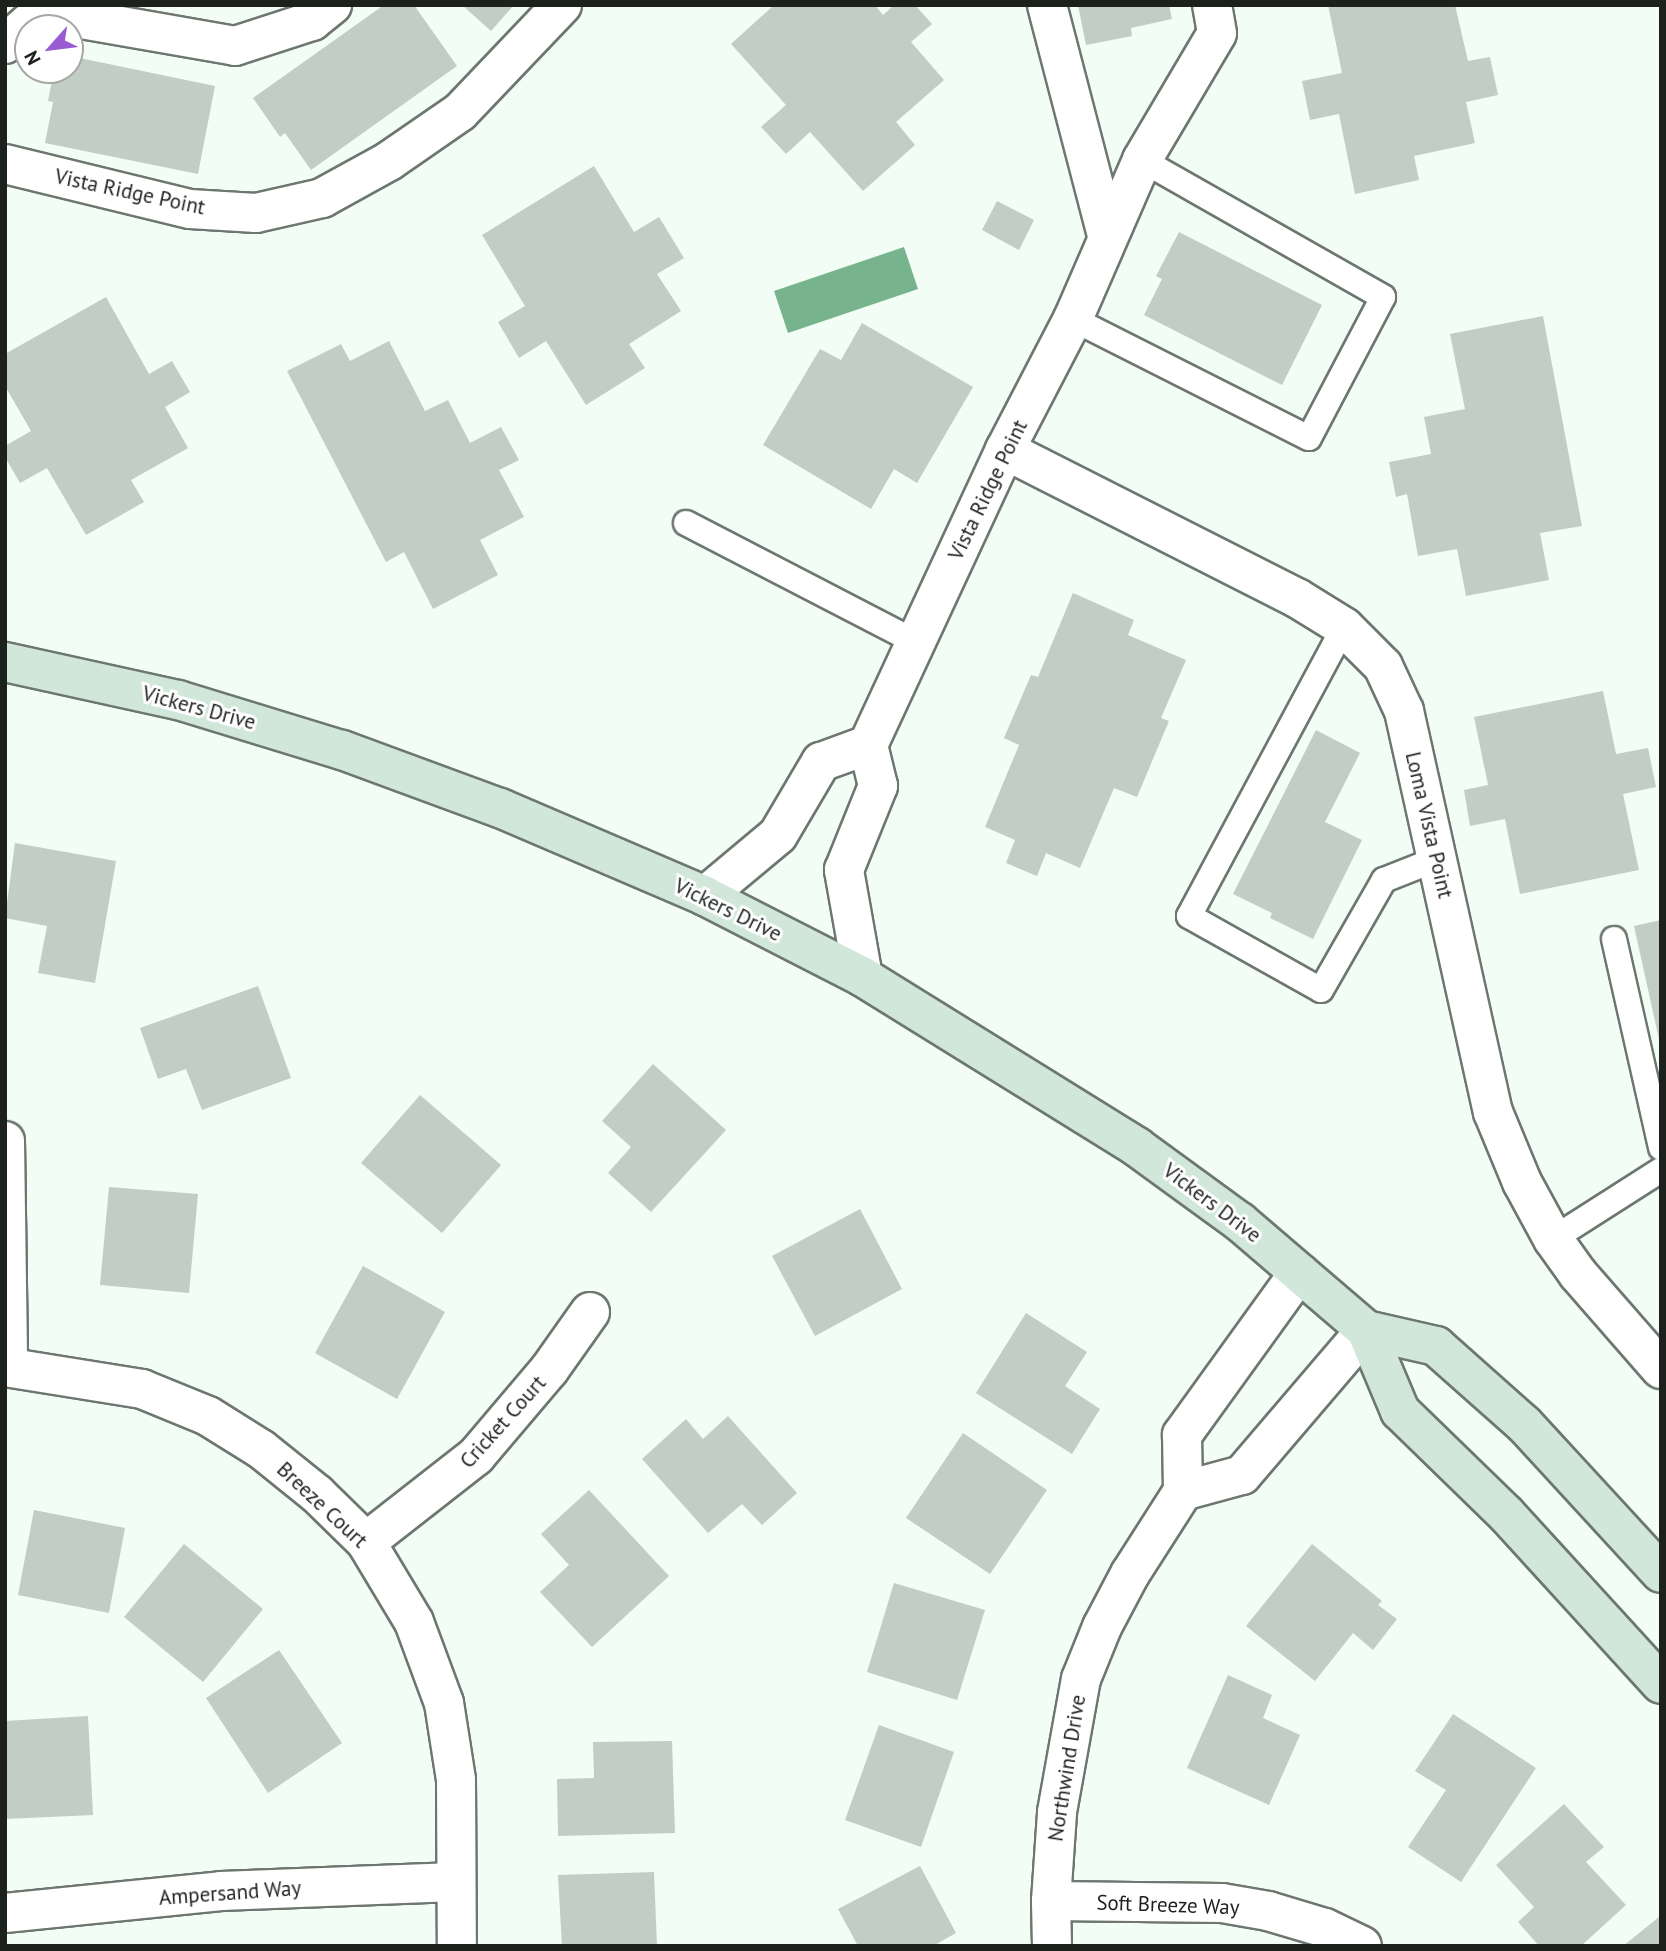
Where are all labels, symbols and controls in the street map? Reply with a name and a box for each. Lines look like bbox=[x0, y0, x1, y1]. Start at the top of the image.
north arrow bbox=[14, 14, 84, 84]
text: N bbox=[19, 47, 46, 69]
street label: Vista Ridge Point bbox=[53, 164, 207, 220]
street label: Vista Ridge Point bbox=[943, 416, 1033, 564]
street label: Vickers Drive bbox=[140, 681, 258, 735]
street label: Loma Vista Point bbox=[1400, 749, 1458, 901]
street label: Vickers Drive bbox=[670, 873, 786, 947]
street label: Vickers Drive bbox=[1158, 1158, 1266, 1248]
street label: Cricket Court bbox=[455, 1371, 551, 1473]
street label: Breeze Court bbox=[272, 1457, 372, 1553]
street label: Northwind Drive bbox=[1043, 1693, 1091, 1843]
street label: Ampersand Way bbox=[158, 1875, 302, 1911]
street label: Soft Breeze Way bbox=[1096, 1890, 1240, 1920]

